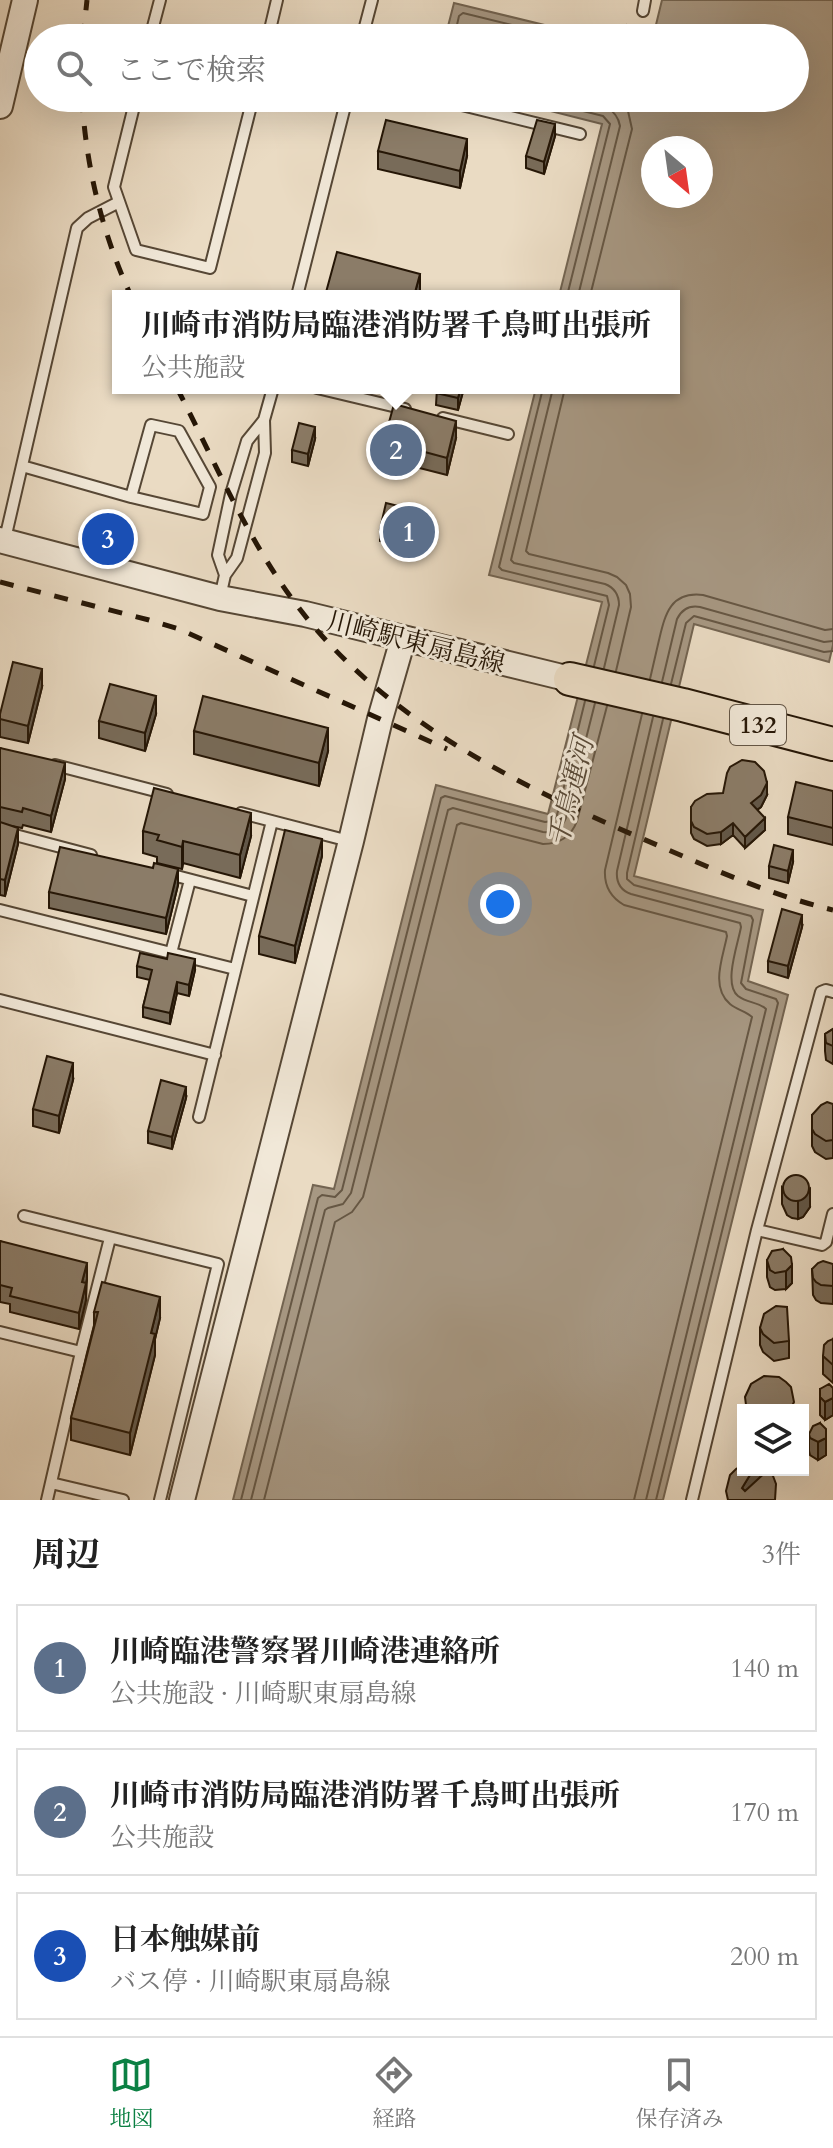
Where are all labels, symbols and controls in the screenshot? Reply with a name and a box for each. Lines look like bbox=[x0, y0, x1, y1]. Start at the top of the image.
search box bbox=[24, 24, 809, 112]
icon: search bbox=[52, 46, 96, 90]
text: ここで検索 bbox=[116, 50, 266, 91]
north arrow bbox=[641, 136, 713, 208]
popup bbox=[112, 290, 680, 394]
text: 川崎市消防局臨港消防署千鳥町出張所 bbox=[141, 305, 651, 346]
text: 公共施設 bbox=[141, 350, 245, 385]
pin: 2 bbox=[370, 420, 422, 480]
pin: 1 bbox=[383, 502, 435, 562]
pin: 3 bbox=[82, 509, 134, 569]
street label: 川崎駅東扇島線 bbox=[323, 603, 508, 681]
road number: 132 bbox=[730, 705, 786, 745]
water label: 千鳥運河 bbox=[539, 728, 604, 851]
your location bbox=[480, 884, 520, 924]
map controls bbox=[737, 1404, 809, 1476]
button: layers bbox=[737, 1404, 809, 1476]
text: 周辺 bbox=[32, 1532, 100, 1578]
text: 3件 bbox=[762, 1537, 801, 1572]
text: 川崎臨港警察署川崎港連絡所 bbox=[110, 1631, 500, 1672]
text: 1 bbox=[53, 1651, 67, 1686]
text: 140 m bbox=[730, 1651, 799, 1686]
text: 公共施設 · 川崎駅東扇島線 bbox=[110, 1676, 417, 1711]
text: 川崎市消防局臨港消防署千鳥町出張所 bbox=[110, 1775, 620, 1816]
text: 2 bbox=[53, 1795, 67, 1830]
text: 170 m bbox=[730, 1795, 799, 1830]
text: 公共施設 bbox=[110, 1820, 214, 1855]
text: 日本触媒前 bbox=[110, 1919, 260, 1960]
text: 3 bbox=[53, 1939, 67, 1974]
text: 200 m bbox=[730, 1939, 799, 1974]
text: バス停 · 川崎駅東扇島線 bbox=[110, 1964, 391, 1999]
tab: 地図 bbox=[109, 2053, 154, 2134]
tab: 経路 bbox=[372, 2053, 417, 2134]
tab: 保存済み bbox=[635, 2053, 724, 2134]

